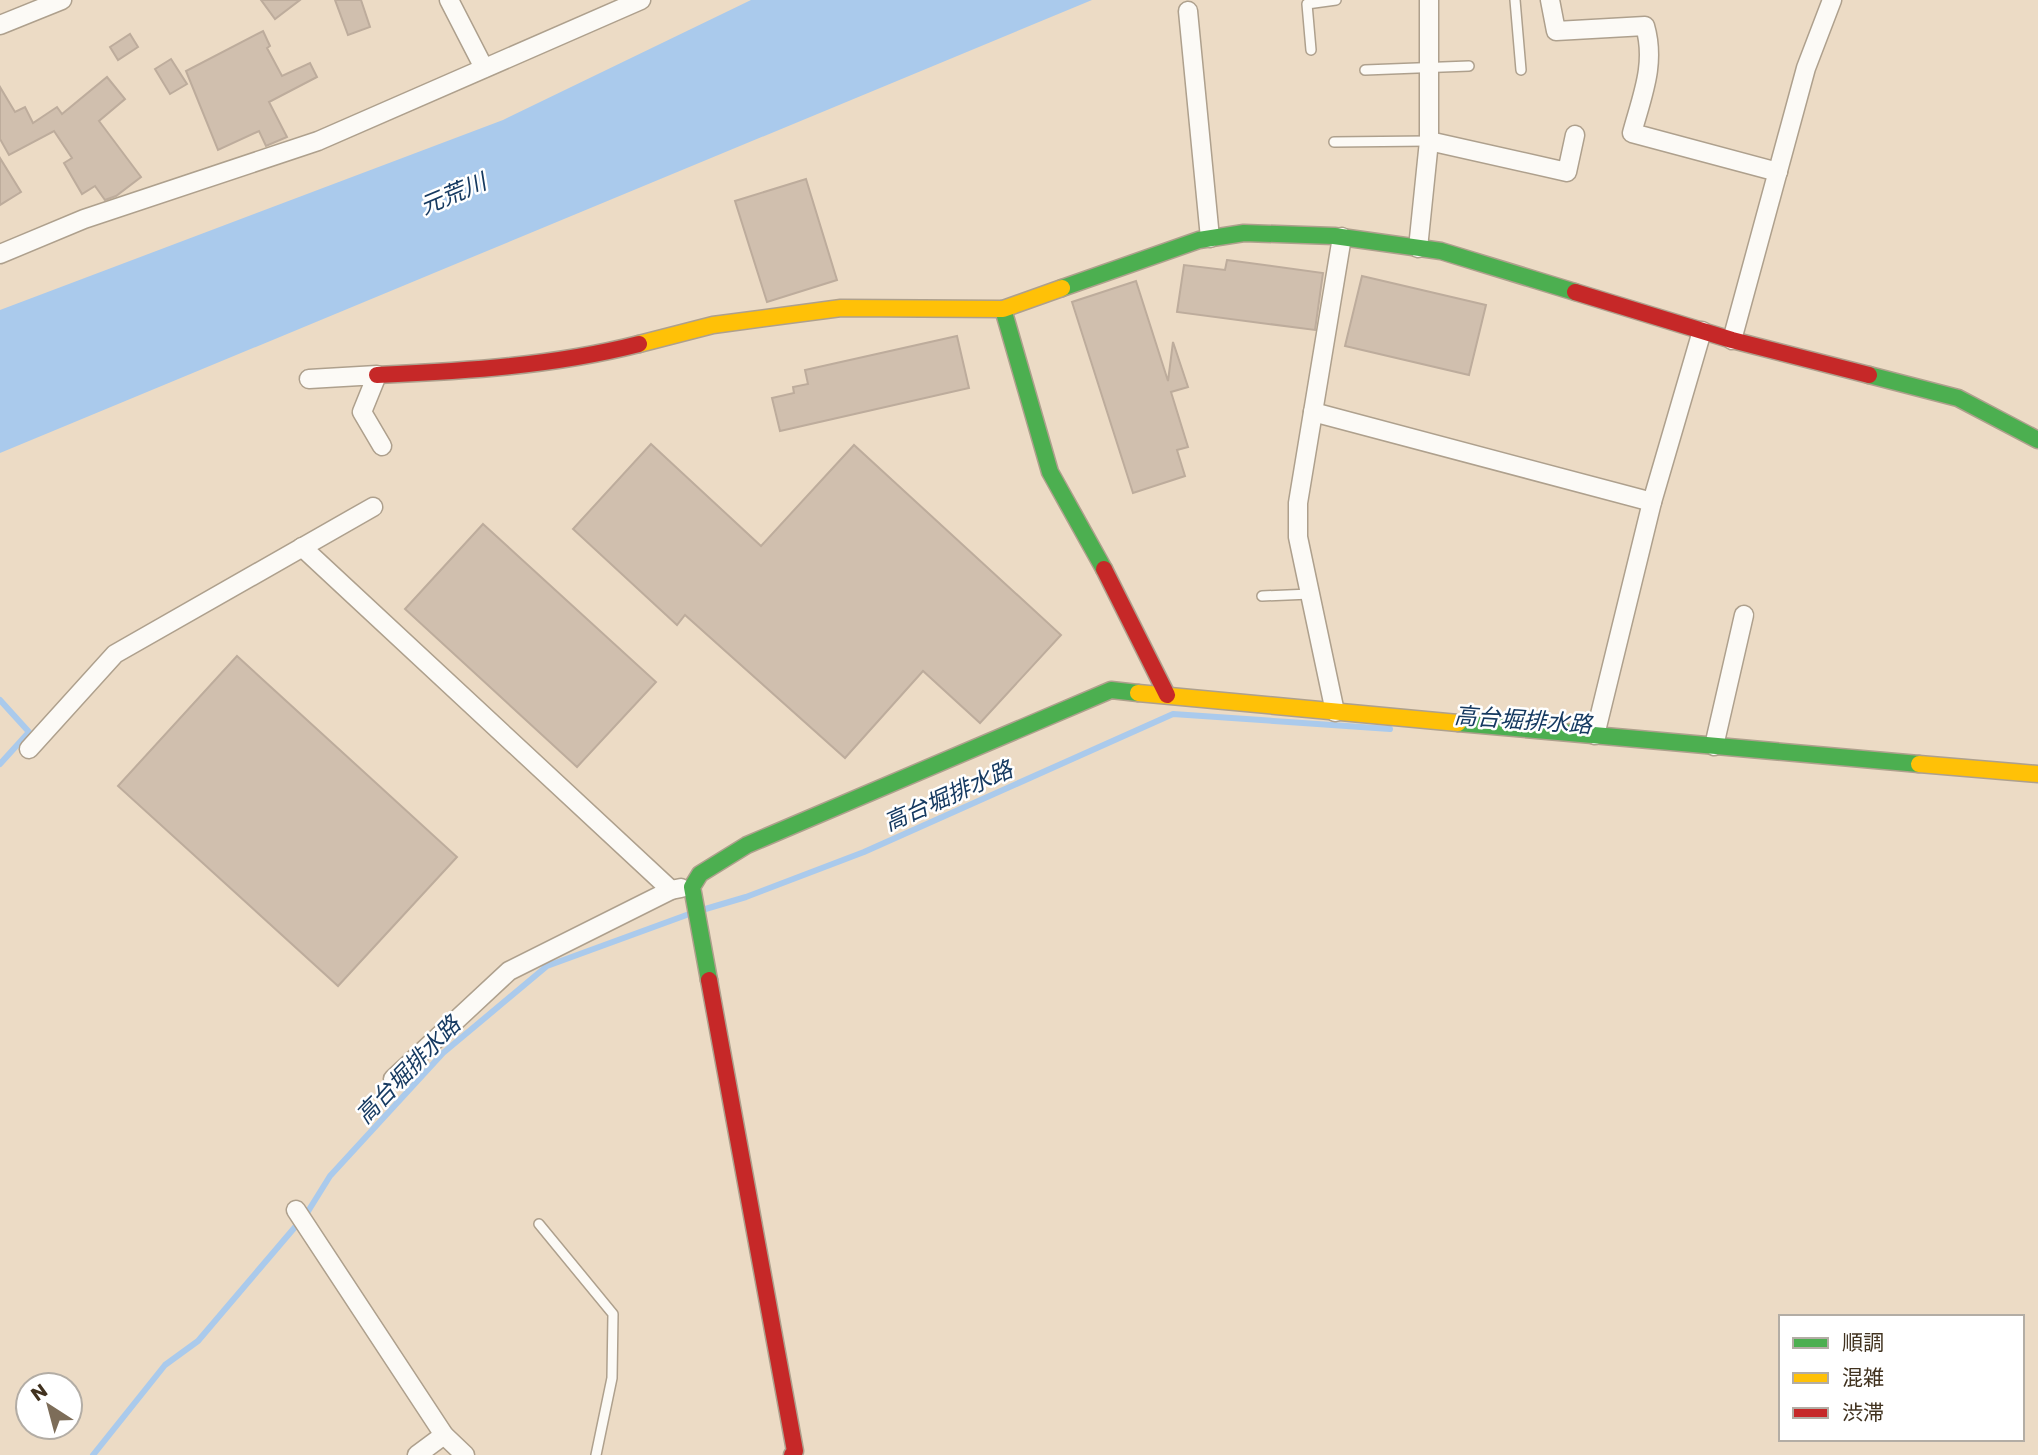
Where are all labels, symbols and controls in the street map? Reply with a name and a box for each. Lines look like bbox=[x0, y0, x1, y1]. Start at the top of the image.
water label: 元荒川 bbox=[415, 165, 494, 222]
water label: 高台堀排水路 bbox=[1453, 699, 1595, 741]
water label: 高台堀排水路 bbox=[878, 753, 1019, 839]
water label: 高台堀排水路 bbox=[349, 1008, 469, 1131]
legend bbox=[1779, 1315, 2024, 1441]
text: 順調 bbox=[1842, 1328, 1884, 1357]
text: 混雑 bbox=[1842, 1363, 1884, 1392]
north arrow bbox=[14, 1371, 84, 1441]
text: N bbox=[26, 1378, 53, 1408]
text: 渋滞 bbox=[1842, 1398, 1884, 1427]

